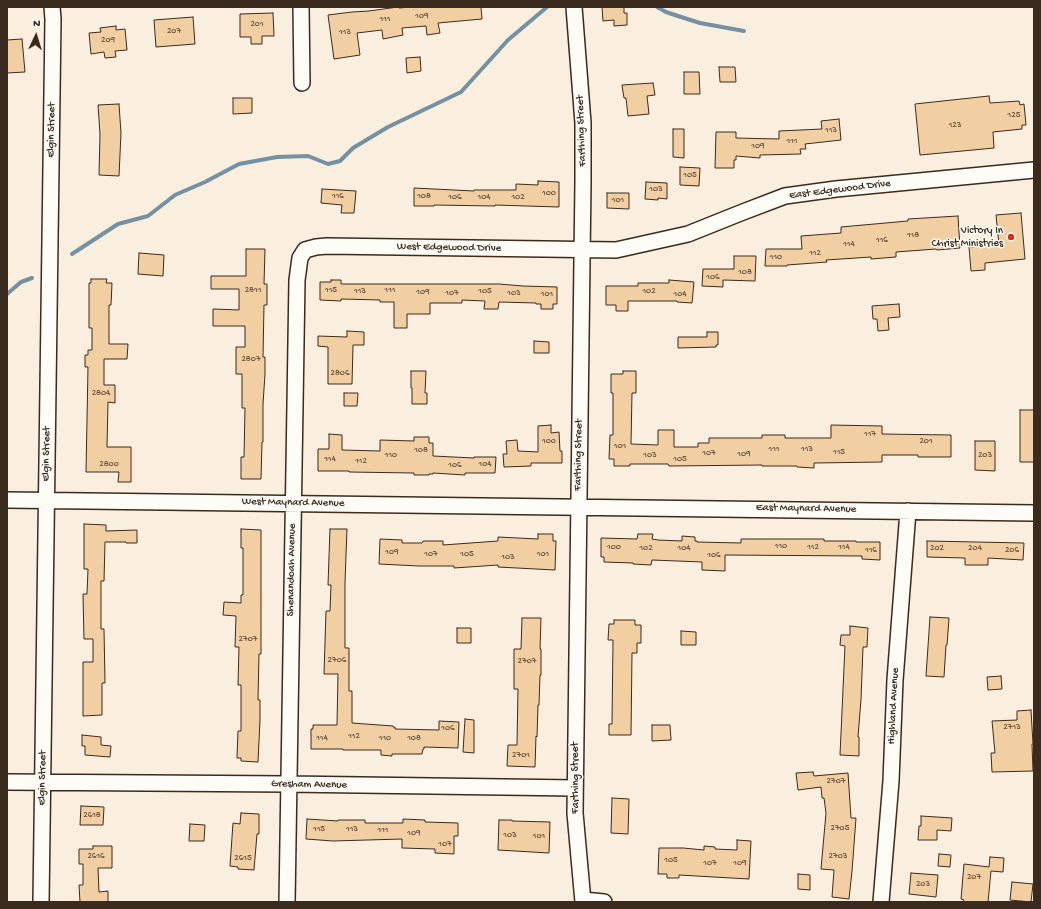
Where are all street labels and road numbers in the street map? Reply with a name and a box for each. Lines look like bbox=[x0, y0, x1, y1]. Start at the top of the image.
street label: Farthing Street bbox=[574, 95, 590, 167]
street label: Elgin Street bbox=[45, 102, 59, 158]
street label: East Edgewood Drive bbox=[788, 177, 892, 203]
street label: West Edgewood Drive bbox=[397, 240, 501, 256]
street label: Farthing Street bbox=[572, 419, 586, 491]
street label: Elgin Street bbox=[40, 426, 54, 482]
street label: West Maynard Avenue bbox=[242, 496, 344, 510]
street label: East Maynard Avenue bbox=[756, 502, 856, 516]
street label: Shenandoah Avenue bbox=[285, 523, 299, 617]
street label: Highland Avenue bbox=[885, 667, 903, 745]
street label: Farthing Street bbox=[569, 742, 583, 814]
street label: Elgin Street bbox=[36, 750, 50, 806]
street label: Gresham Avenue bbox=[271, 778, 347, 792]

